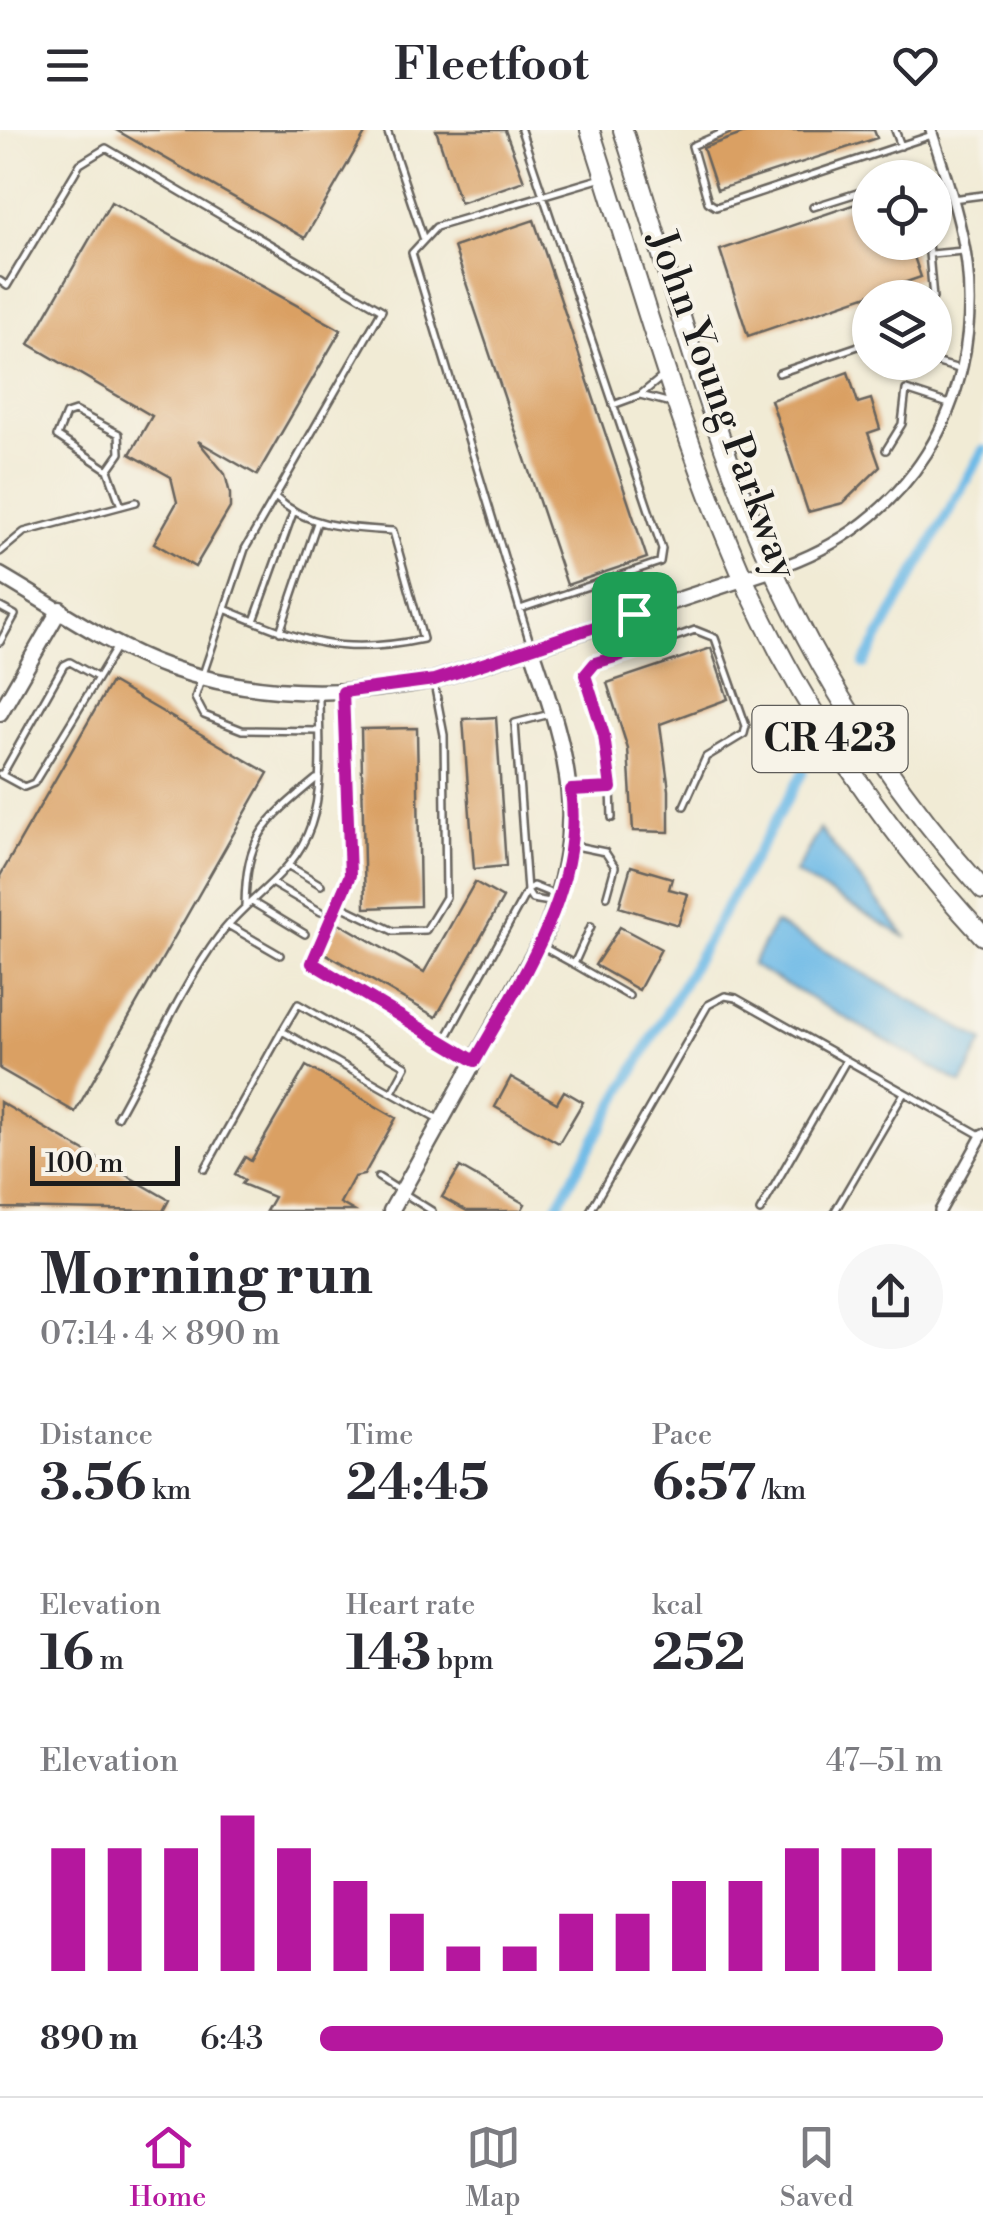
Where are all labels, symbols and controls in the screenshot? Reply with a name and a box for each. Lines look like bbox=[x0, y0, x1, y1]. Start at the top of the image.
text: Fleetfoot bbox=[394, 37, 589, 94]
icon: menu bbox=[40, 38, 95, 93]
icon: heart bbox=[888, 38, 943, 93]
map controls bbox=[852, 160, 952, 380]
button: locate bbox=[852, 160, 952, 260]
street label: John Young Parkway bbox=[634, 222, 808, 587]
button: layers bbox=[852, 280, 952, 380]
pin bbox=[592, 572, 677, 657]
icon: arrive bbox=[607, 587, 662, 642]
road number: CR 423 bbox=[752, 706, 908, 772]
scale bar bbox=[30, 1141, 180, 1186]
text: 100 m bbox=[45, 1146, 124, 1181]
text: Morning run bbox=[40, 1242, 373, 1311]
button: share bbox=[838, 1244, 943, 1349]
text: 07:14 · 4 × 890 m bbox=[40, 1314, 280, 1354]
text: Distance bbox=[40, 1418, 153, 1453]
text: Time bbox=[346, 1418, 413, 1453]
text: Pace bbox=[652, 1418, 712, 1453]
text: 3.56 bbox=[40, 1453, 146, 1515]
text: 24:45 bbox=[346, 1453, 489, 1515]
text: 6:57 bbox=[652, 1453, 756, 1515]
text: km bbox=[146, 1473, 191, 1508]
text: /km bbox=[756, 1473, 806, 1508]
text: Elevation bbox=[40, 1588, 161, 1623]
text: Heart rate bbox=[346, 1588, 475, 1623]
text: kcal bbox=[652, 1588, 703, 1623]
text: 16 bbox=[40, 1623, 94, 1685]
text: 143 bbox=[346, 1623, 431, 1685]
text: 252 bbox=[652, 1623, 746, 1685]
text: m bbox=[94, 1643, 124, 1678]
text: bpm bbox=[431, 1643, 494, 1678]
text: Elevation bbox=[40, 1741, 179, 1781]
text: 47–51 m bbox=[826, 1741, 943, 1781]
text: 890 m bbox=[40, 2019, 138, 2059]
text: 6:43 bbox=[200, 2019, 263, 2059]
tab: Home bbox=[130, 2120, 206, 2215]
tab: Map bbox=[466, 2120, 521, 2215]
tab: Saved bbox=[780, 2120, 853, 2215]

